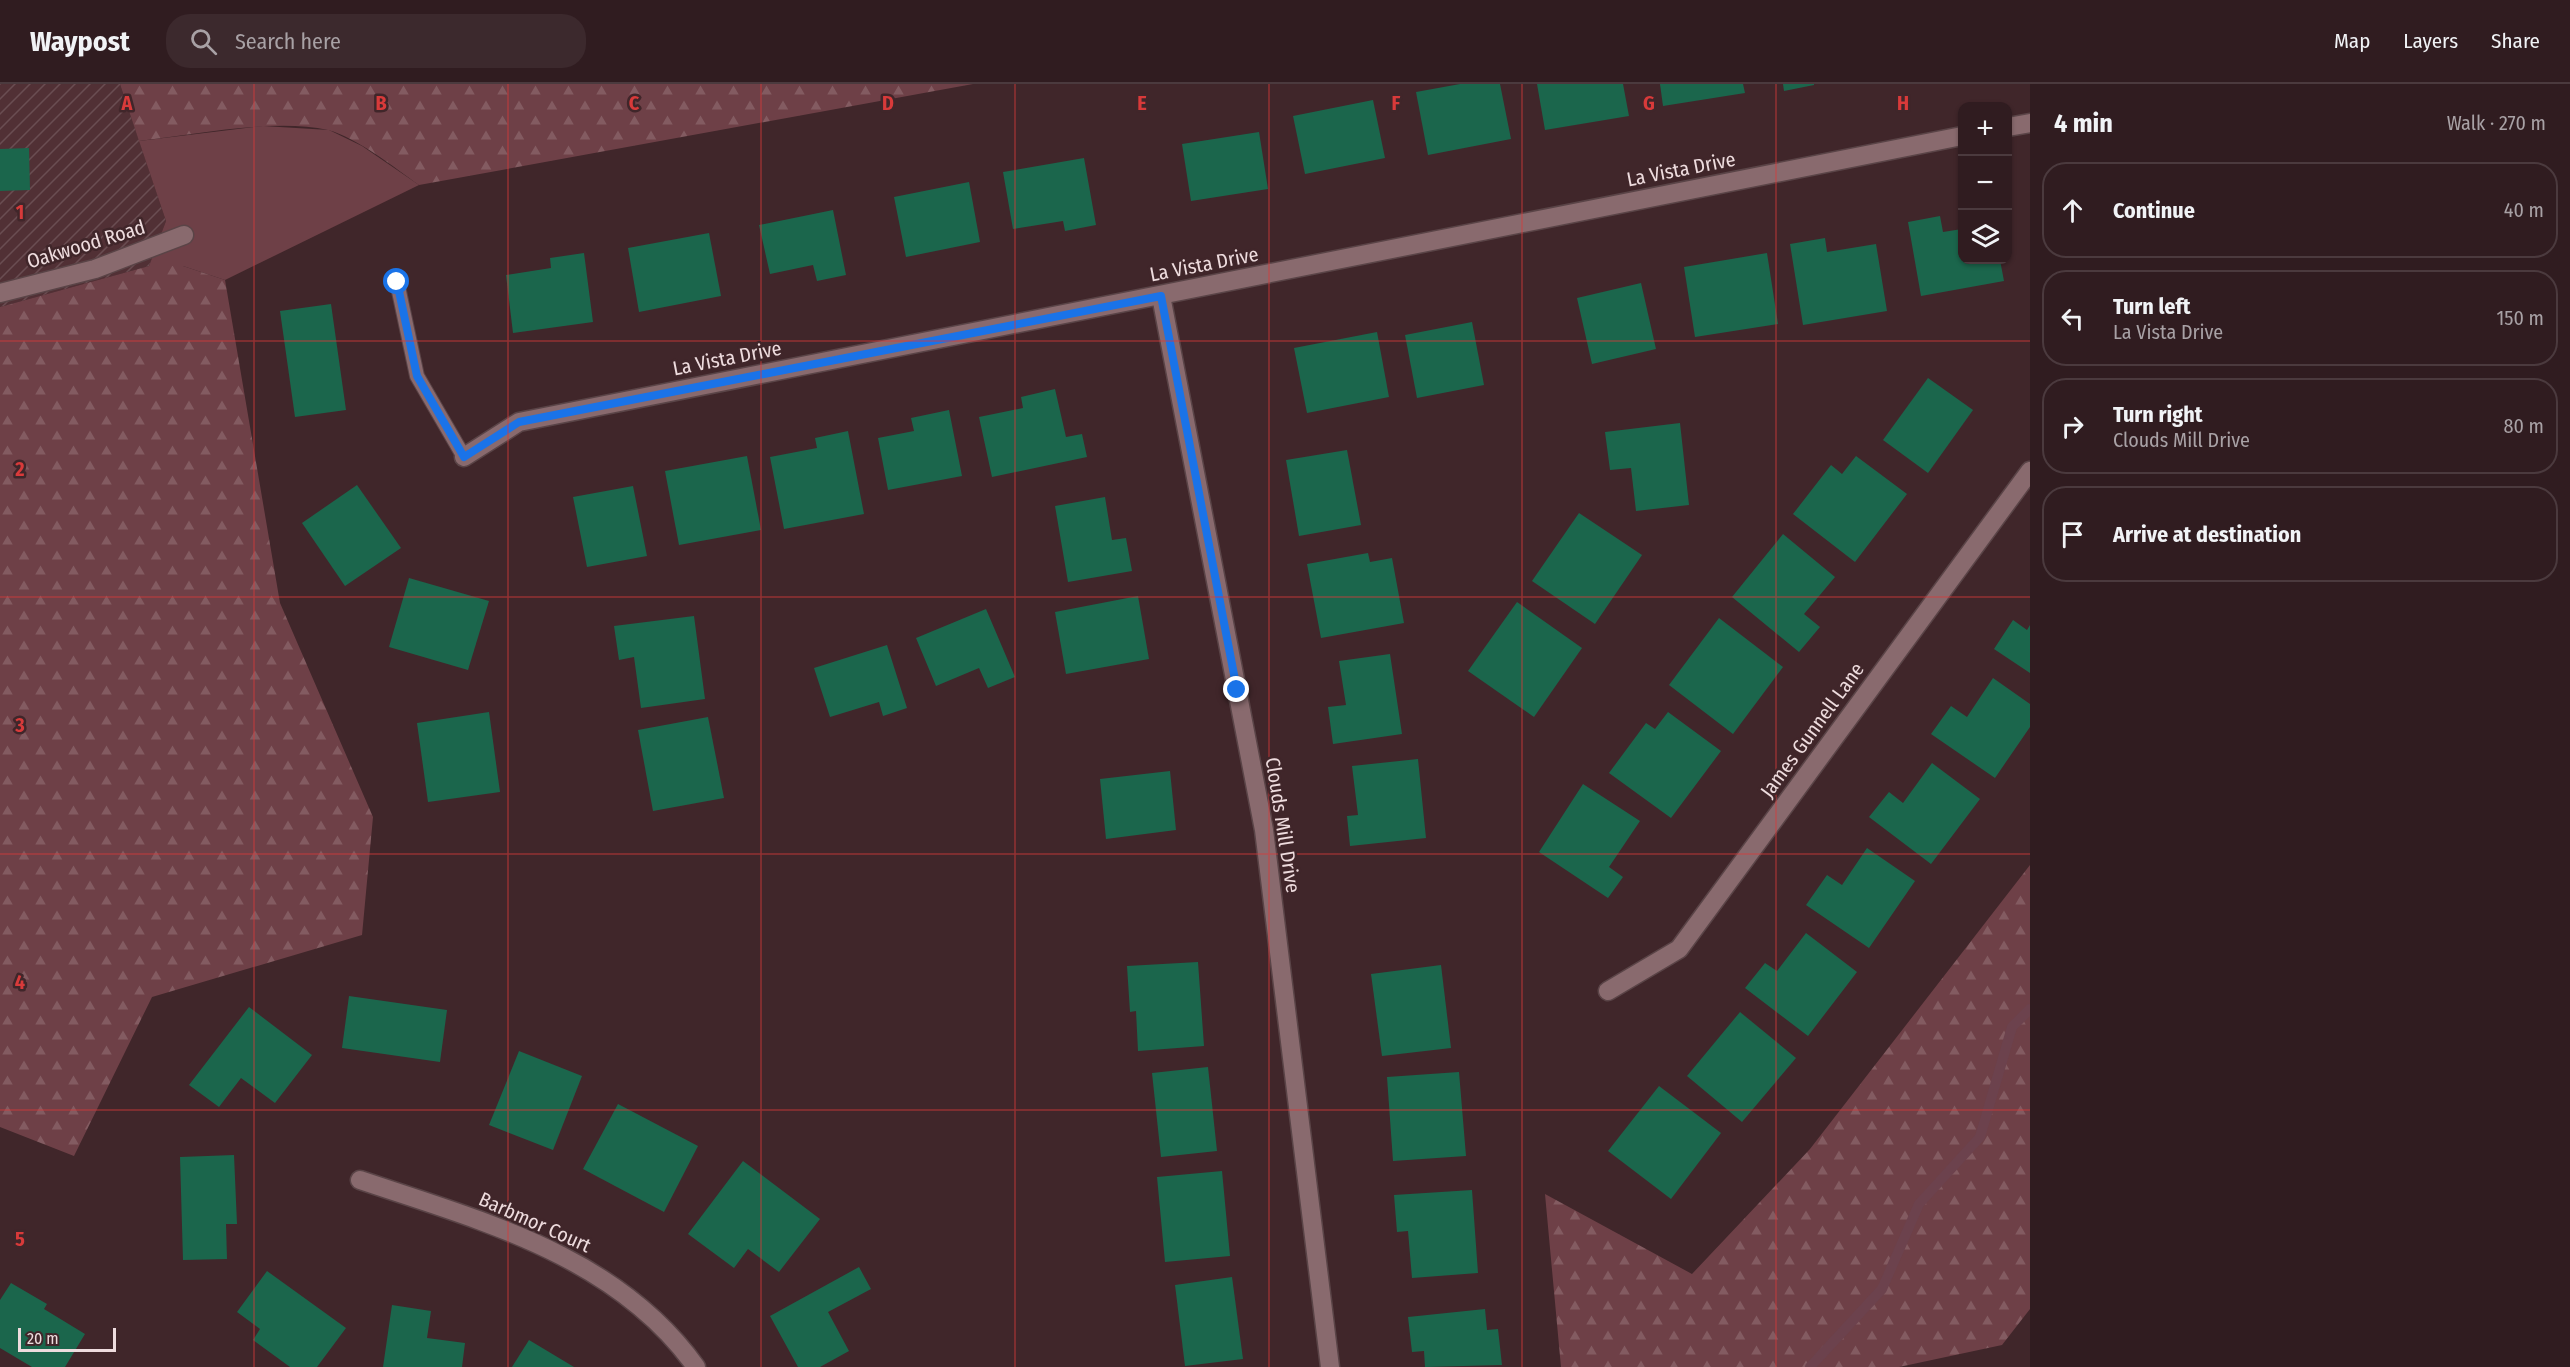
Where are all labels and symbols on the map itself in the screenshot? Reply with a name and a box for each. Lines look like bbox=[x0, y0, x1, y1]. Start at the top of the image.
text: A bbox=[121, 91, 134, 115]
text: B bbox=[375, 91, 387, 115]
text: C bbox=[629, 91, 640, 115]
text: D bbox=[882, 91, 894, 115]
text: E bbox=[1137, 91, 1147, 115]
text: F bbox=[1392, 91, 1401, 115]
text: G bbox=[1643, 91, 1655, 115]
text: H bbox=[1897, 91, 1909, 115]
street label: La Vista Drive bbox=[1625, 147, 1737, 191]
text: 1 bbox=[16, 200, 24, 224]
street label: Oakwood Road bbox=[24, 215, 148, 273]
street label: La Vista Drive bbox=[1148, 242, 1260, 286]
route start bbox=[383, 268, 409, 294]
street label: La Vista Drive bbox=[671, 336, 783, 380]
text: 2 bbox=[14, 457, 25, 481]
street label: James Gunnell Lane bbox=[1755, 658, 1869, 802]
route end bbox=[1223, 676, 1249, 702]
text: 3 bbox=[14, 713, 25, 737]
street label: Clouds Mill Drive bbox=[1260, 755, 1306, 895]
text: 4 bbox=[15, 970, 25, 994]
street label: Barbmor Court bbox=[475, 1187, 595, 1258]
text: 5 bbox=[15, 1227, 25, 1251]
scale bar bbox=[18, 1325, 116, 1352]

